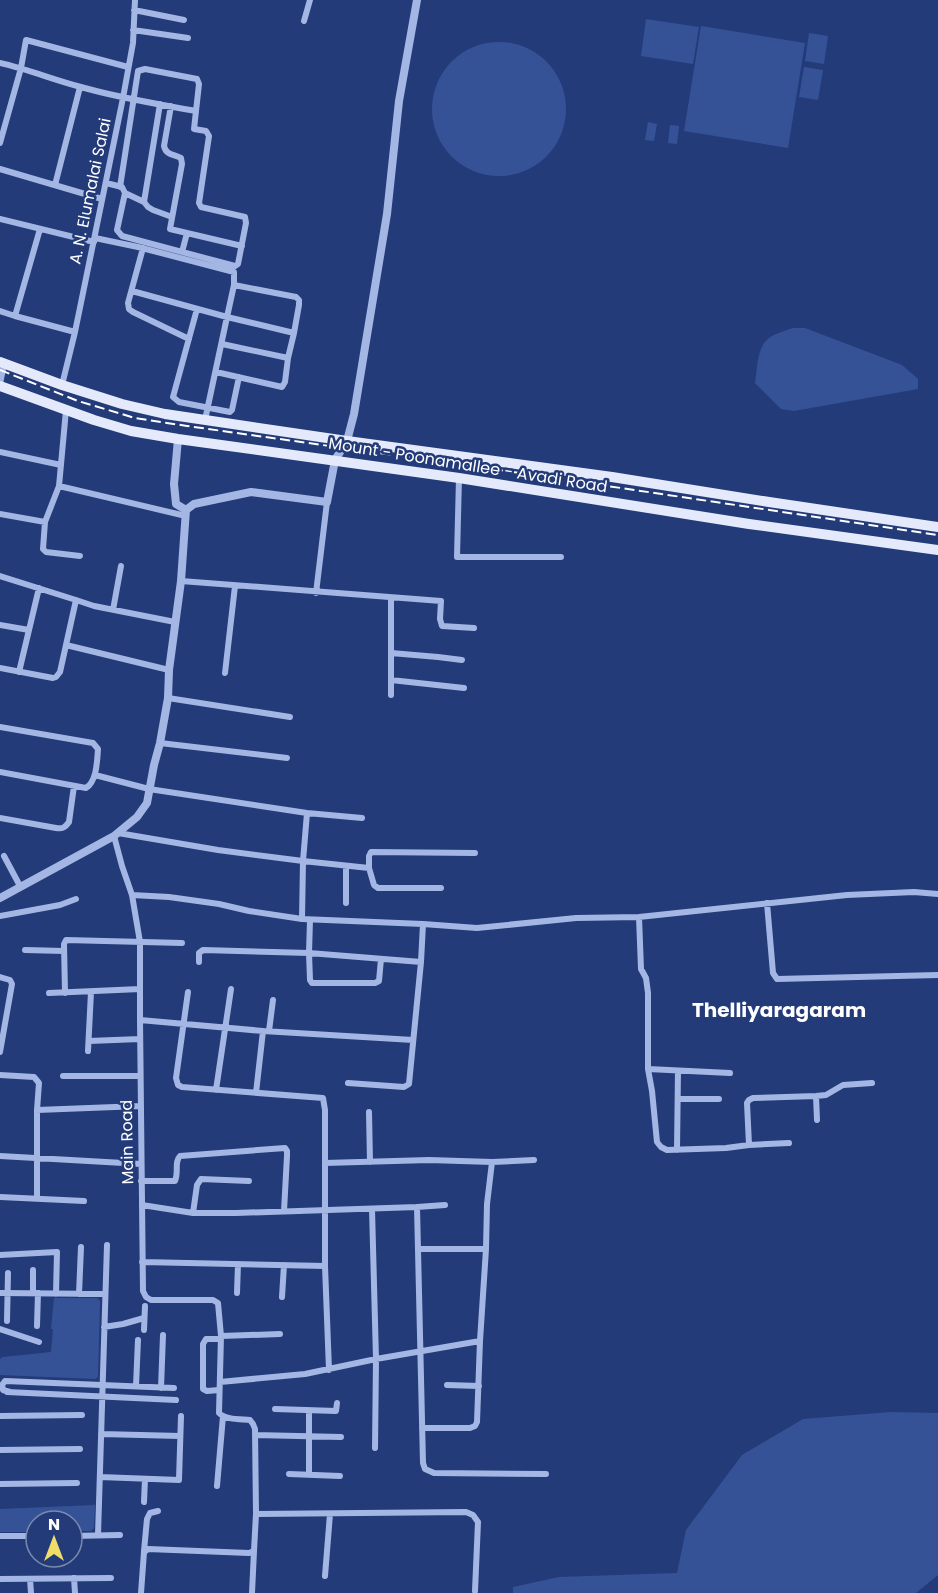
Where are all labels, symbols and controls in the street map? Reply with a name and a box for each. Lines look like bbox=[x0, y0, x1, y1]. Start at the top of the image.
street label: A. N. Elumalai Salai bbox=[63, 116, 117, 266]
street label: Mount - Poonamallee - Avadi Road bbox=[327, 432, 609, 498]
district label: Thelliyaragaram bbox=[692, 996, 866, 1024]
street label: Main Road bbox=[115, 1099, 139, 1185]
north arrow bbox=[24, 1509, 84, 1569]
text: N bbox=[48, 1513, 60, 1536]

